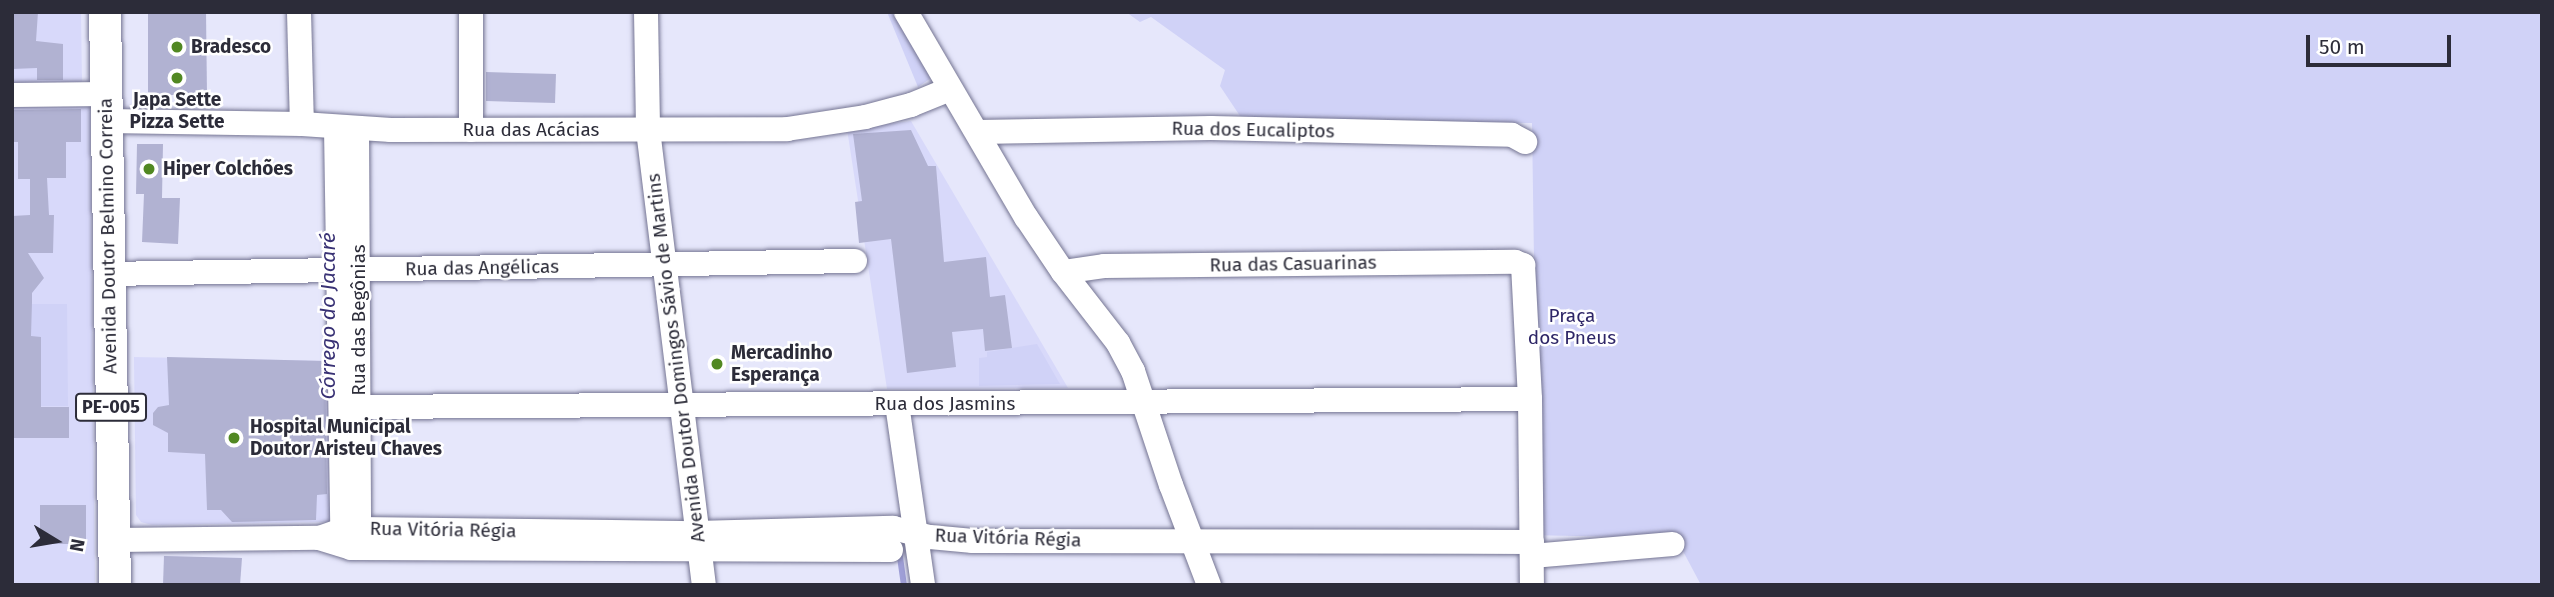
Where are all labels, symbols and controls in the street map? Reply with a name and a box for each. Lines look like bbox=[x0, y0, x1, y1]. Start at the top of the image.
scale bar bbox=[2309, 21, 2454, 65]
text: 50 m bbox=[2319, 34, 2365, 60]
place label: Bradesco bbox=[191, 36, 271, 58]
marker: Bradesco bbox=[169, 39, 185, 55]
marker: Japa Sette Pizza Sette bbox=[169, 70, 185, 86]
place label: Japa Sette Pizza Sette bbox=[130, 89, 224, 133]
street label: Avenida Doutor Belmino Correia bbox=[94, 98, 122, 374]
street label: Rua dos Eucaliptos bbox=[1171, 117, 1335, 143]
street label: Rua das Acácias bbox=[463, 119, 599, 141]
place label: Hiper Colchões bbox=[163, 158, 293, 180]
marker: Hiper Colchões bbox=[141, 161, 157, 177]
street label: Avenida Doutor Domingos Sávio de Martins bbox=[642, 172, 710, 544]
water label: Córrego do Jacaré bbox=[315, 232, 341, 400]
street label: Rua das Begônias bbox=[348, 244, 370, 396]
street label: Rua das Casuarinas bbox=[1209, 251, 1377, 277]
street label: Rua das Angélicas bbox=[405, 255, 559, 281]
park label: Praça dos Pneus bbox=[1528, 305, 1616, 349]
place label: Mercadinho Esperança bbox=[731, 342, 833, 386]
marker: Mercadinho Esperança bbox=[709, 356, 725, 372]
road number: PE-005 bbox=[74, 393, 148, 422]
street label: Rua dos Jasmins bbox=[875, 393, 1015, 415]
place label: Hospital Municipal Doutor Aristeu Chaves bbox=[250, 416, 442, 460]
marker: Hospital Municipal Doutor Aristeu Chaves bbox=[224, 428, 244, 448]
north arrow bbox=[21, 506, 91, 576]
street label: Rua Vitória Régia bbox=[369, 517, 517, 543]
street label: Rua Vitória Régia bbox=[934, 524, 1082, 552]
text: N bbox=[65, 537, 90, 553]

